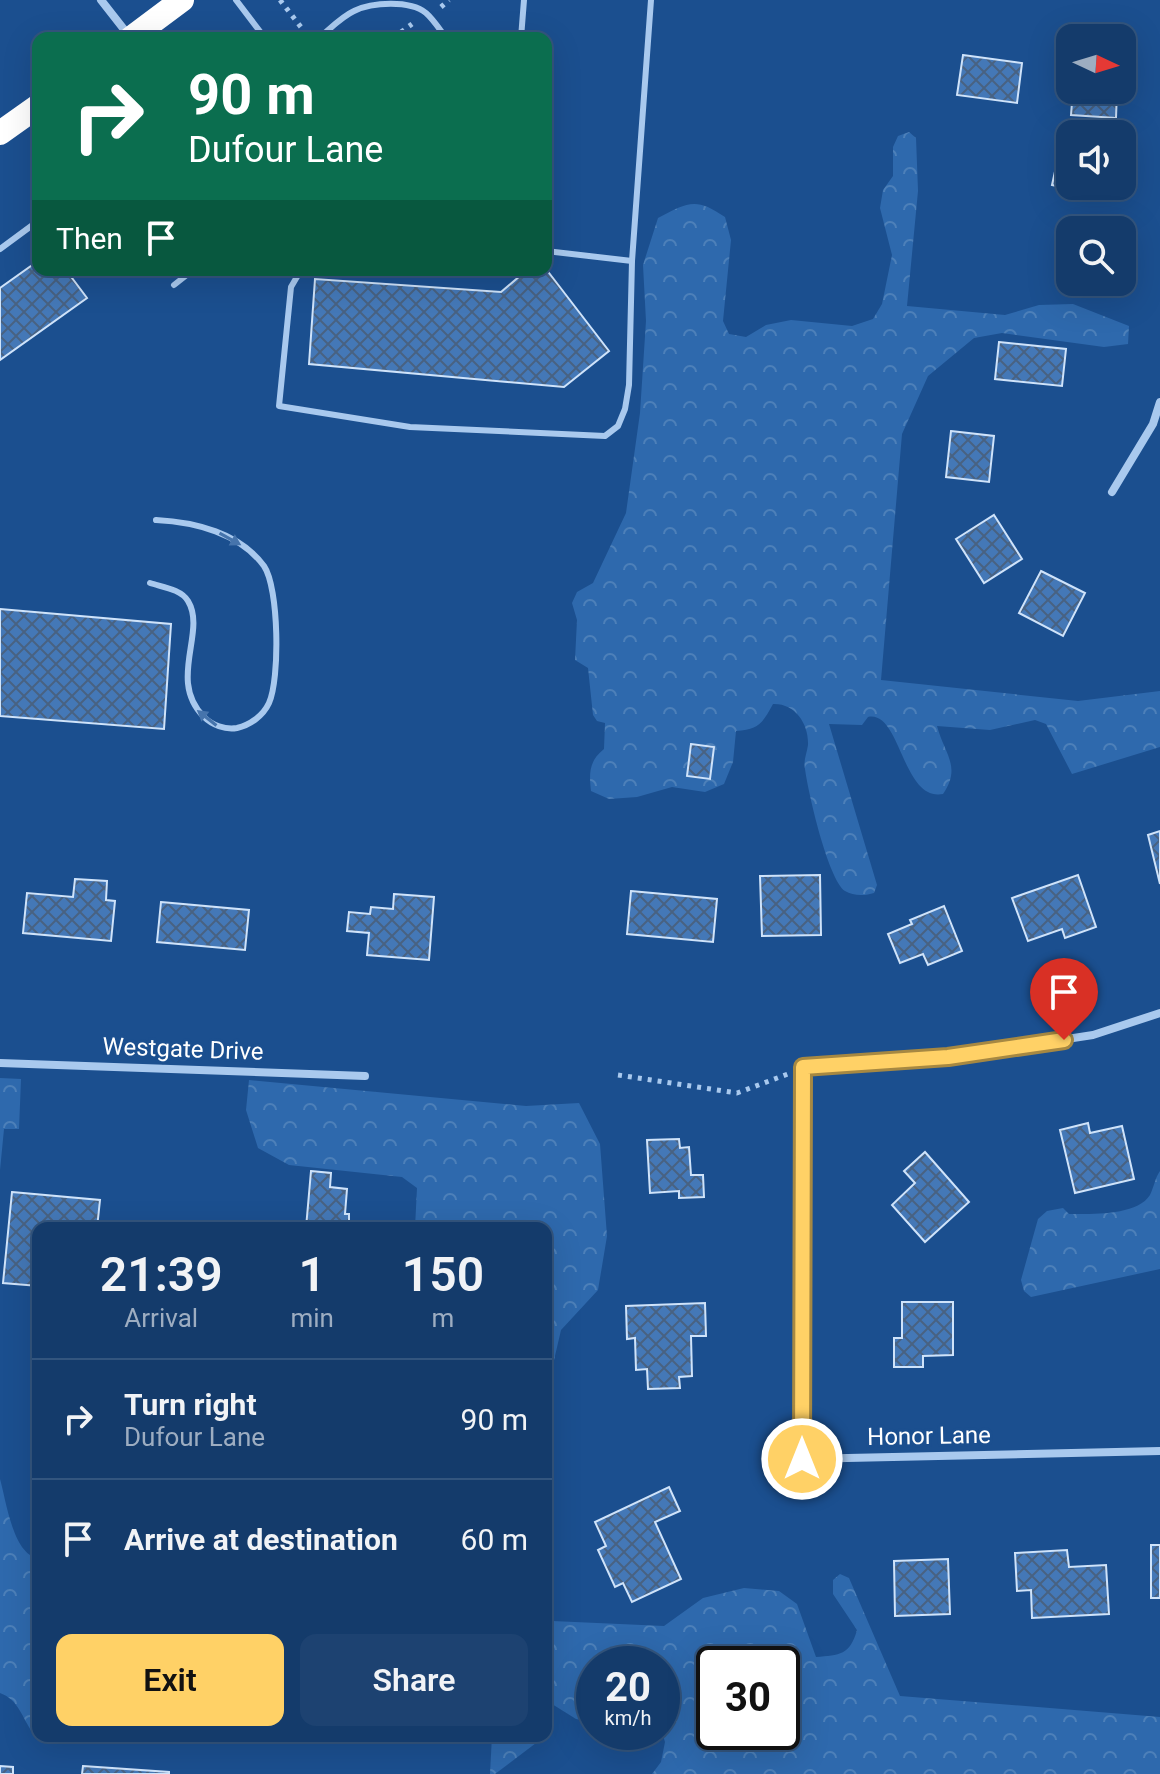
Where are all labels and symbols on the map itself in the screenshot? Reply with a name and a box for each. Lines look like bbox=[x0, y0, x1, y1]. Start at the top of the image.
north arrow bbox=[1056, 24, 1136, 104]
one-way arrow bbox=[219, 532, 242, 546]
one-way arrow bbox=[196, 709, 217, 726]
pin bbox=[1030, 958, 1098, 1040]
street label: Westgate Drive bbox=[102, 1032, 264, 1066]
position arrow bbox=[760, 1417, 844, 1501]
street label: Honor Lane bbox=[867, 1421, 991, 1451]
speed limit sign: 30 bbox=[696, 1646, 800, 1750]

